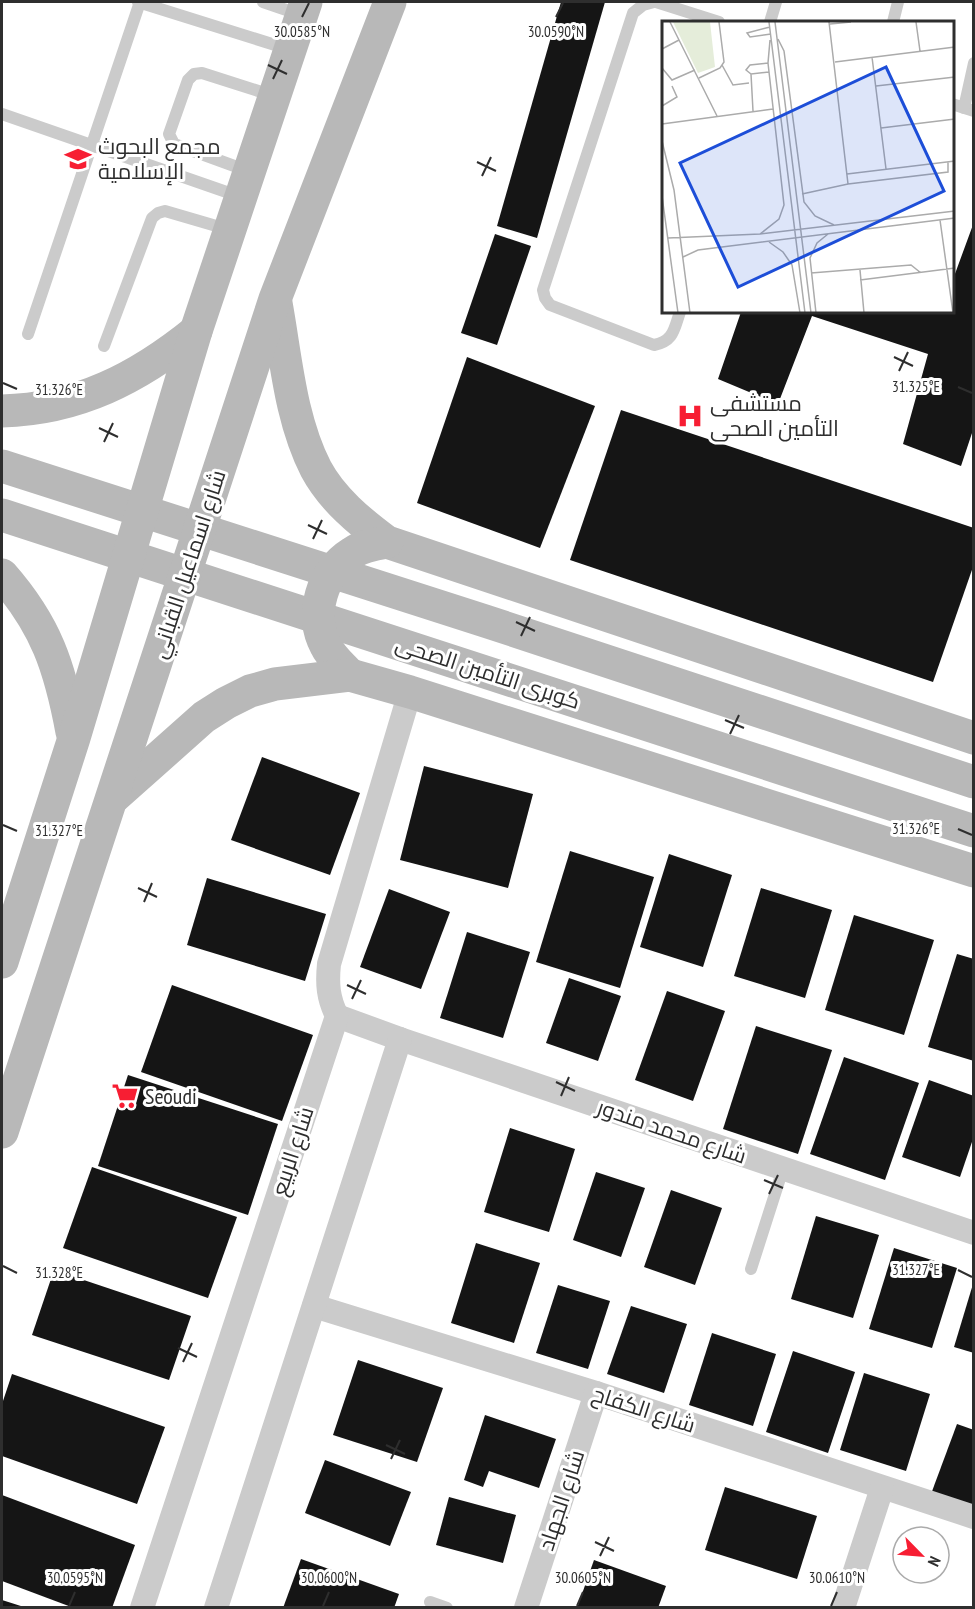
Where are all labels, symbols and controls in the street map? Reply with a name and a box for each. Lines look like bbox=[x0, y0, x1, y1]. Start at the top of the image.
inset map bbox=[662, 21, 954, 314]
text: 30.0585°N bbox=[274, 22, 330, 41]
text: 30.0590°N bbox=[528, 22, 584, 41]
place label: مجمع البحوث الإسلامية bbox=[98, 132, 221, 186]
school or university icon: مجمع البحوث الإسلامية bbox=[63, 144, 93, 174]
text: 31.325°E bbox=[892, 377, 940, 396]
text: 31.326°E bbox=[35, 380, 83, 399]
place label: مستشفى التأمين الصحى bbox=[710, 389, 839, 442]
hospital icon: مستشفى التأمين الصحى bbox=[675, 401, 705, 431]
street label: شارع اسماعيل القباني bbox=[144, 466, 235, 663]
street label: كوبرى التأمين الصحى bbox=[392, 629, 584, 715]
text: 31.326°E bbox=[892, 819, 940, 838]
text: 31.327°E bbox=[35, 821, 83, 840]
supermarket icon: Seoudi bbox=[110, 1081, 140, 1111]
place label: Seoudi bbox=[145, 1082, 197, 1110]
street label: شارع محمد مندور bbox=[591, 1092, 750, 1171]
street label: شارع الربيع bbox=[264, 1103, 320, 1199]
text: 31.327°E bbox=[892, 1260, 940, 1279]
text: 31.328°E bbox=[35, 1263, 83, 1282]
street label: شارع الكفاح bbox=[588, 1379, 699, 1440]
street label: شارع الجهاد bbox=[532, 1446, 591, 1554]
north arrow bbox=[891, 1525, 951, 1585]
text: N bbox=[924, 1553, 945, 1569]
text: 30.0595°N bbox=[47, 1568, 103, 1587]
text: 30.0600°N bbox=[301, 1568, 357, 1587]
text: 30.0605°N bbox=[555, 1568, 611, 1587]
text: 30.0610°N bbox=[809, 1568, 865, 1587]

